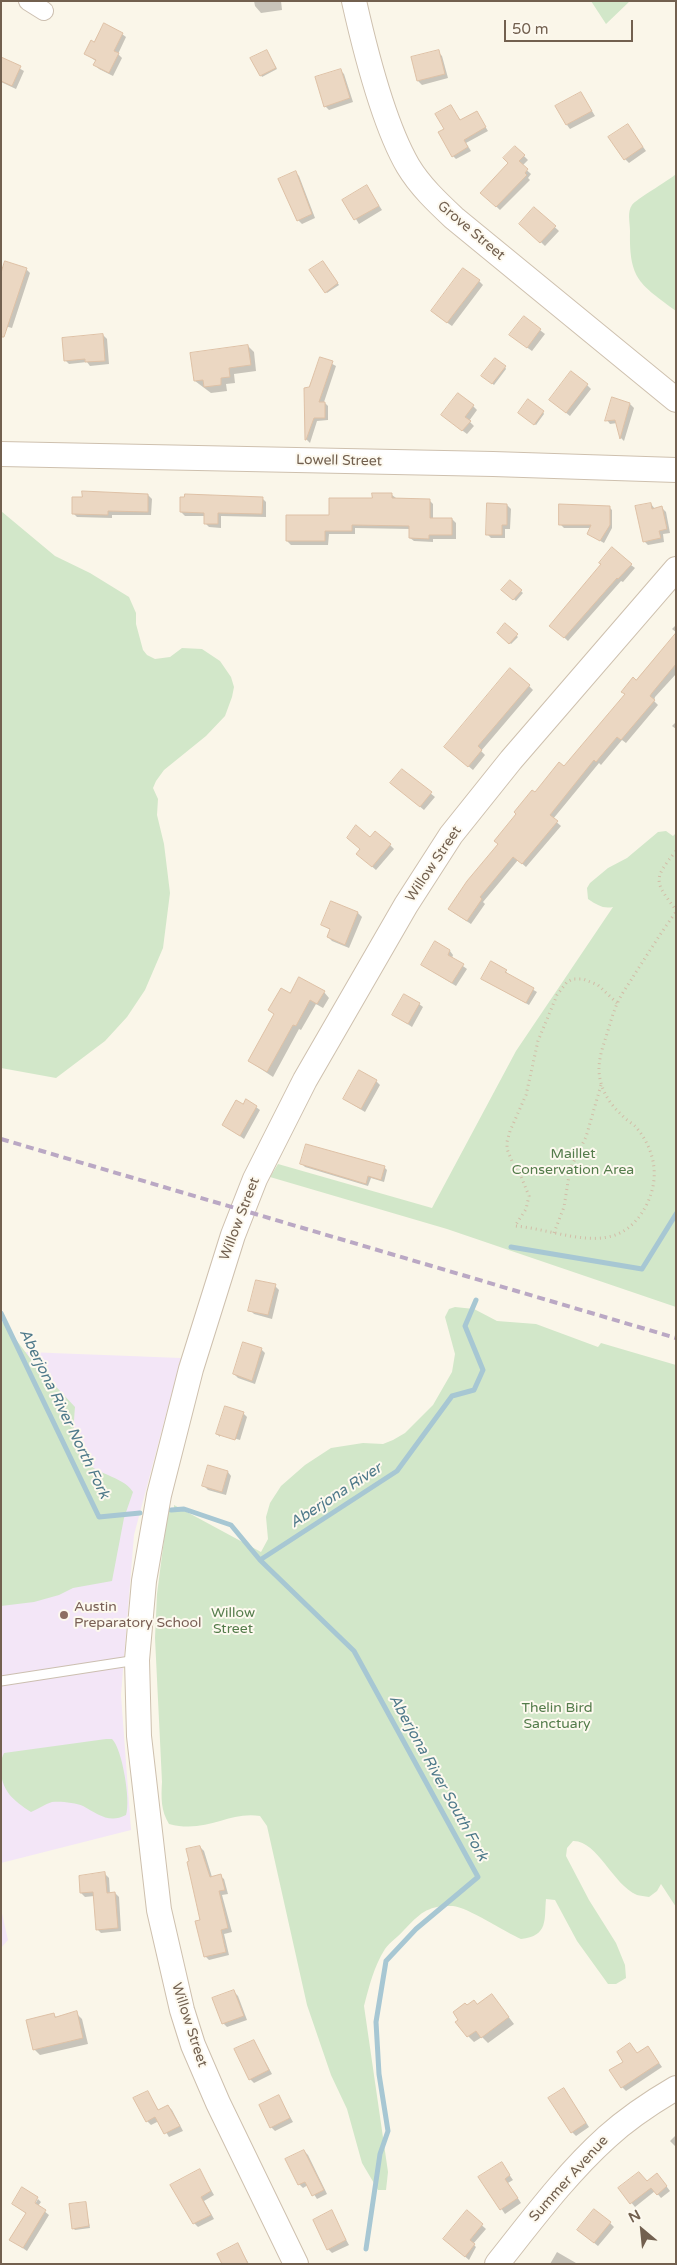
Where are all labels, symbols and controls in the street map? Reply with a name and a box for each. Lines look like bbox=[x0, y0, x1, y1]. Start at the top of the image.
scale bar bbox=[507, 10, 636, 42]
text: 50 m bbox=[512, 20, 549, 38]
street label: Grove Street bbox=[434, 198, 508, 264]
street label: Lowell Street bbox=[296, 452, 382, 470]
street label: Willow Street bbox=[403, 823, 465, 905]
park label: Maillet Conservation Area bbox=[512, 1146, 634, 1178]
street label: Willow Street bbox=[216, 1175, 264, 1263]
water label: Aberjona River North Fork bbox=[15, 1326, 113, 1502]
water label: Aberjona River bbox=[287, 1460, 385, 1532]
place label: Austin Preparatory School bbox=[74, 1599, 202, 1631]
park label: Willow Street bbox=[211, 1605, 255, 1638]
marker: Austin Preparatory School bbox=[58, 1609, 70, 1621]
water label: Aberjona River South Fork bbox=[385, 1692, 491, 1864]
park label: Thelin Bird Sanctuary bbox=[521, 1700, 593, 1732]
street label: Willow Street bbox=[167, 1981, 211, 2069]
street label: Summer Avenue bbox=[526, 2133, 612, 2225]
north arrow bbox=[617, 2205, 667, 2255]
text: N bbox=[626, 2206, 644, 2226]

